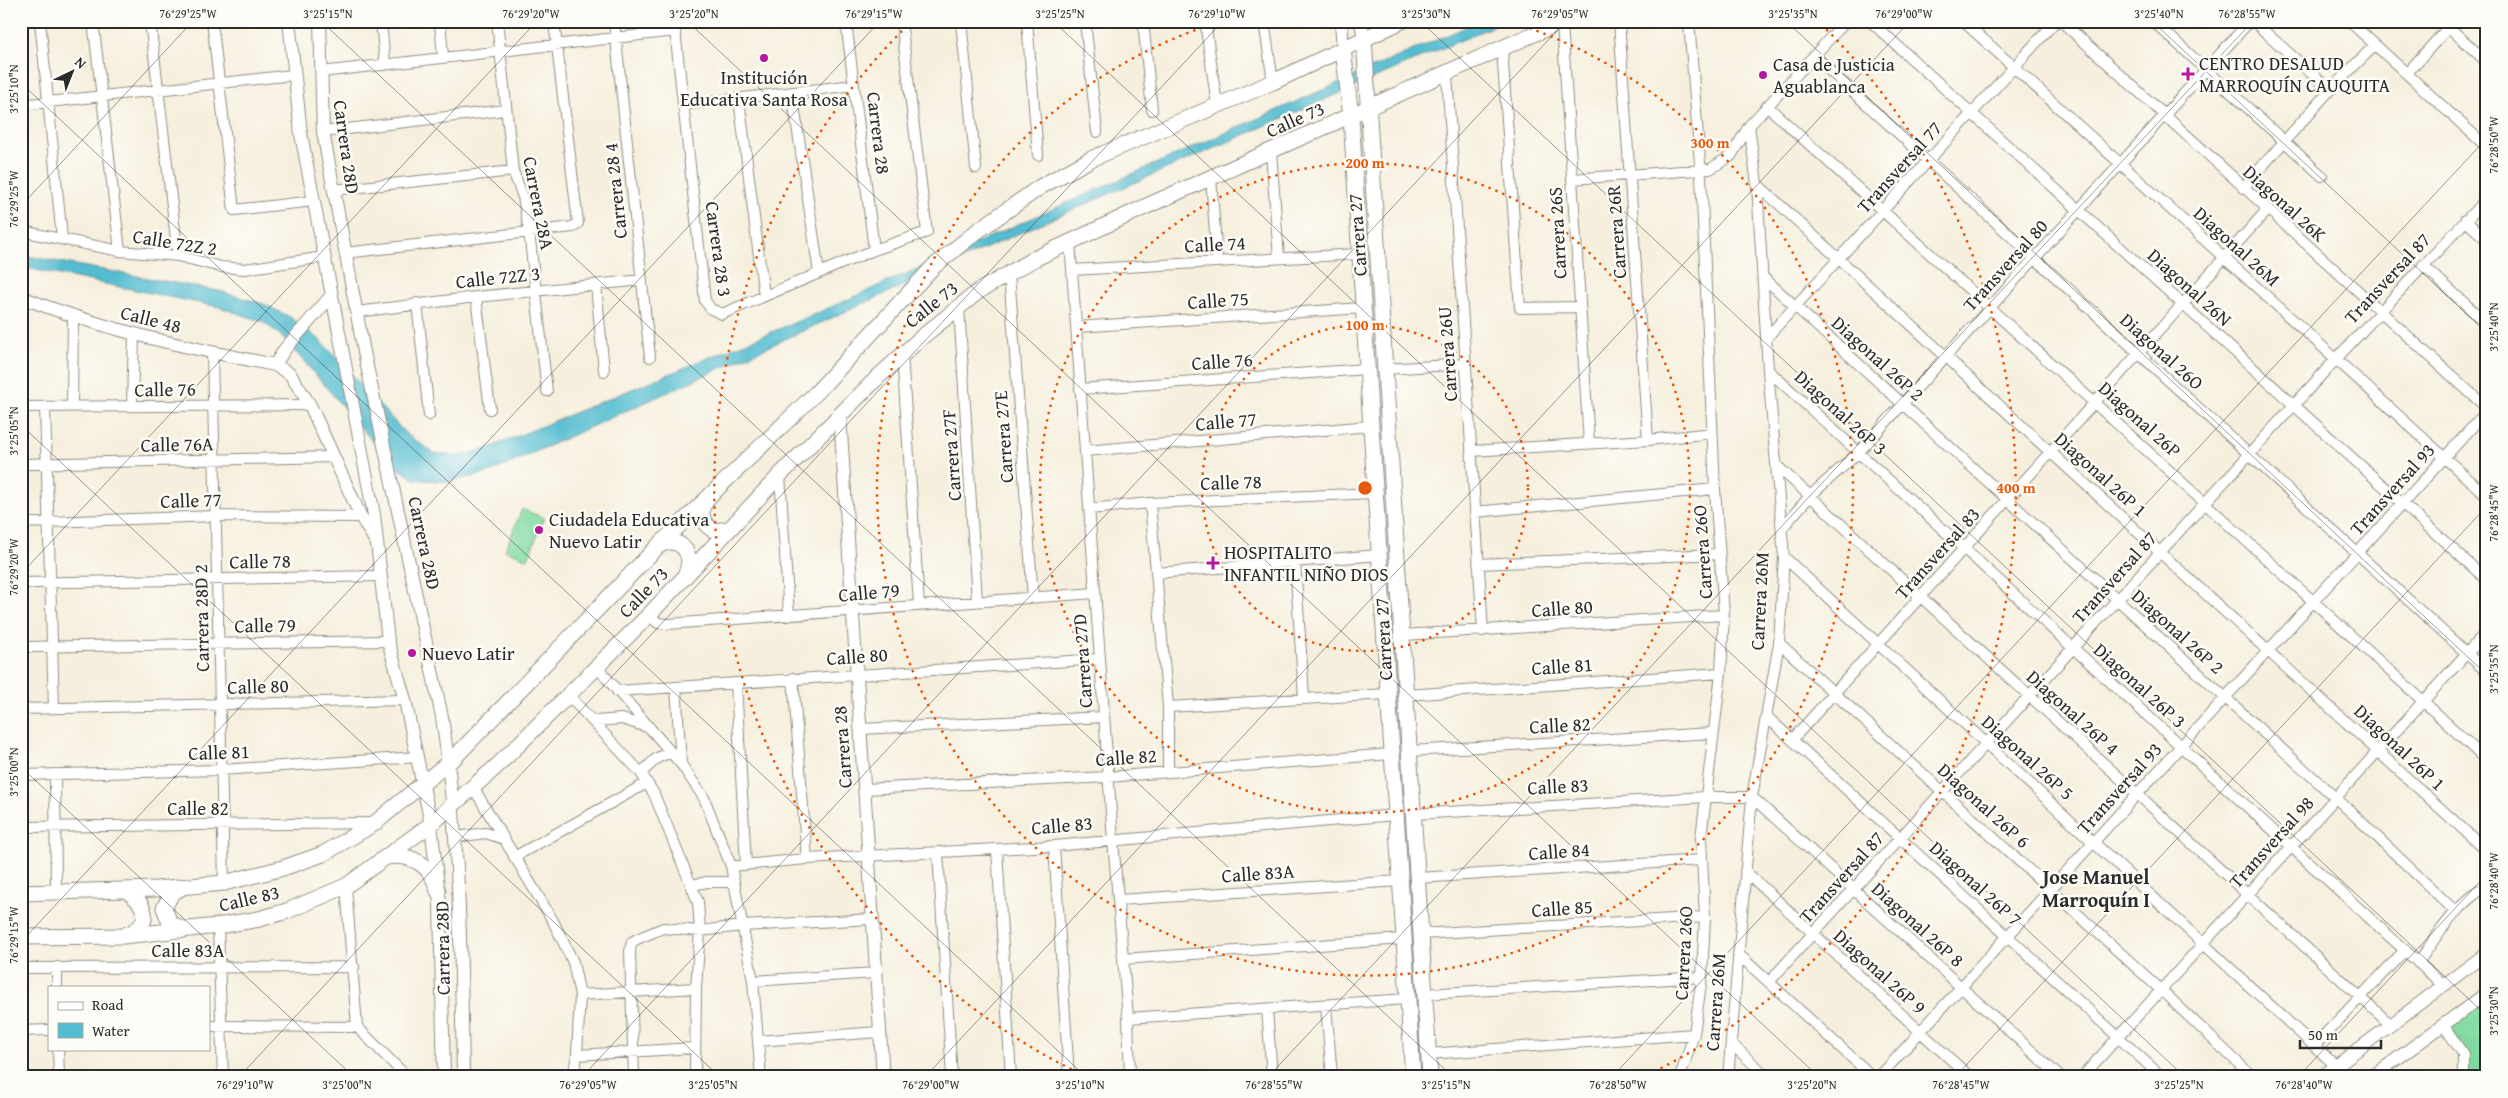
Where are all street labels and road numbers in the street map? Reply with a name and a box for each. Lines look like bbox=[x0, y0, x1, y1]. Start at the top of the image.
street label: Carrera 28 bbox=[860, 90, 898, 176]
street label: Calle 73 bbox=[1261, 94, 1329, 144]
street label: Carrera 28D bbox=[327, 98, 367, 196]
street label: Transversal 77 bbox=[1850, 115, 1948, 219]
street label: Carrera 28 4 bbox=[596, 142, 634, 240]
street label: Carrera 28A bbox=[516, 154, 562, 252]
street label: Diagonal 26K bbox=[2237, 158, 2333, 249]
street label: Carrera 26R bbox=[1599, 184, 1633, 280]
street label: Carrera 26S bbox=[1541, 186, 1573, 280]
street label: Carrera 27 bbox=[1340, 193, 1374, 277]
street label: Diagonal 26M bbox=[2187, 199, 2287, 293]
street label: Carrera 28 3 bbox=[698, 200, 740, 298]
street label: Transversal 80 bbox=[1956, 213, 2054, 317]
street label: Calle 72Z 2 bbox=[131, 222, 219, 262]
street label: Transversal 87 bbox=[2337, 226, 2437, 330]
street label: Calle 74 bbox=[1184, 228, 1246, 260]
street label: Diagonal 26N bbox=[2142, 242, 2238, 332]
street label: Calle 72Z 3 bbox=[454, 259, 542, 295]
street label: Calle 73 bbox=[898, 274, 964, 334]
street label: Calle 75 bbox=[1186, 284, 1250, 316]
street label: Calle 48 bbox=[118, 298, 184, 340]
street label: Carrera 26U bbox=[1430, 306, 1464, 402]
street label: Diagonal 26O bbox=[2114, 306, 2210, 396]
street label: Diagonal 26P 2 bbox=[1826, 309, 1930, 407]
street label: Calle 76 bbox=[1190, 345, 1254, 377]
street label: Diagonal 26P 3 bbox=[1789, 363, 1893, 461]
street label: Calle 76 bbox=[134, 374, 196, 404]
street label: Diagonal 26P bbox=[2092, 374, 2188, 464]
street label: Carrera 27E bbox=[986, 390, 1020, 484]
street label: Calle 77 bbox=[1194, 404, 1258, 438]
street label: Carrera 27F bbox=[934, 408, 968, 502]
street label: Diagonal 26P 1 bbox=[2049, 425, 2153, 523]
street label: Calle 76A bbox=[140, 429, 214, 459]
street label: Transversal 93 bbox=[2343, 437, 2441, 541]
street label: Calle 78 bbox=[1200, 467, 1262, 497]
street label: Calle 77 bbox=[160, 485, 222, 515]
street label: Carrera 28D bbox=[402, 494, 448, 592]
street label: Transversal 83 bbox=[1888, 501, 1986, 605]
street label: Carrera 26O bbox=[1685, 504, 1719, 600]
street label: Transversal 87 bbox=[2065, 525, 2163, 629]
street label: Calle 78 bbox=[229, 546, 291, 576]
street label: Carrera 26M bbox=[1742, 551, 1776, 651]
street label: Calle 73 bbox=[612, 560, 674, 624]
street label: Carrera 28D 2 bbox=[186, 564, 216, 672]
street label: Calle 79 bbox=[837, 575, 901, 609]
street label: Diagonal 26P 2 bbox=[2126, 582, 2230, 680]
street label: Calle 80 bbox=[1530, 592, 1594, 624]
street label: Carrera 27 bbox=[1367, 597, 1399, 681]
street label: Calle 79 bbox=[234, 610, 296, 640]
street label: Carrera 27D bbox=[1065, 613, 1099, 709]
street label: Diagonal 26P 3 bbox=[2088, 636, 2192, 734]
street label: Calle 80 bbox=[825, 640, 889, 672]
street label: Calle 81 bbox=[1530, 650, 1594, 682]
street label: Diagonal 26P 4 bbox=[2021, 663, 2125, 761]
street label: Calle 80 bbox=[227, 671, 289, 701]
street label: Diagonal 26P 1 bbox=[2348, 697, 2452, 797]
street label: Carrera 28 bbox=[825, 705, 859, 789]
street label: Diagonal 26P 5 bbox=[1976, 708, 2080, 806]
street label: Calle 82 bbox=[1529, 709, 1591, 741]
street label: Transversal 93 bbox=[2070, 736, 2168, 840]
street label: Calle 81 bbox=[188, 737, 250, 767]
street label: Calle 82 bbox=[1094, 741, 1158, 773]
street label: Diagonal 26P 6 bbox=[1932, 756, 2036, 854]
street label: Calle 83 bbox=[1527, 770, 1589, 802]
street label: Transversal 98 bbox=[2222, 790, 2320, 894]
street label: Calle 82 bbox=[167, 794, 229, 822]
street label: Calle 83 bbox=[1030, 808, 1094, 842]
street label: Transversal 87 bbox=[1792, 825, 1890, 929]
street label: Diagonal 26P 7 bbox=[1924, 834, 2028, 932]
street label: Calle 84 bbox=[1527, 835, 1591, 867]
street label: Calle 83A bbox=[1221, 856, 1296, 890]
street label: Diagonal 26P 8 bbox=[1866, 875, 1970, 973]
street label: Calle 83 bbox=[216, 877, 282, 919]
street label: Calle 85 bbox=[1530, 892, 1594, 924]
street label: Carrera 28D bbox=[427, 901, 457, 995]
street label: Carrera 26O bbox=[1667, 905, 1699, 1001]
street label: Diagonal 26P 9 bbox=[1828, 922, 1932, 1020]
street label: Calle 83A bbox=[152, 936, 225, 964]
street label: Carrera 26M bbox=[1698, 952, 1732, 1052]

